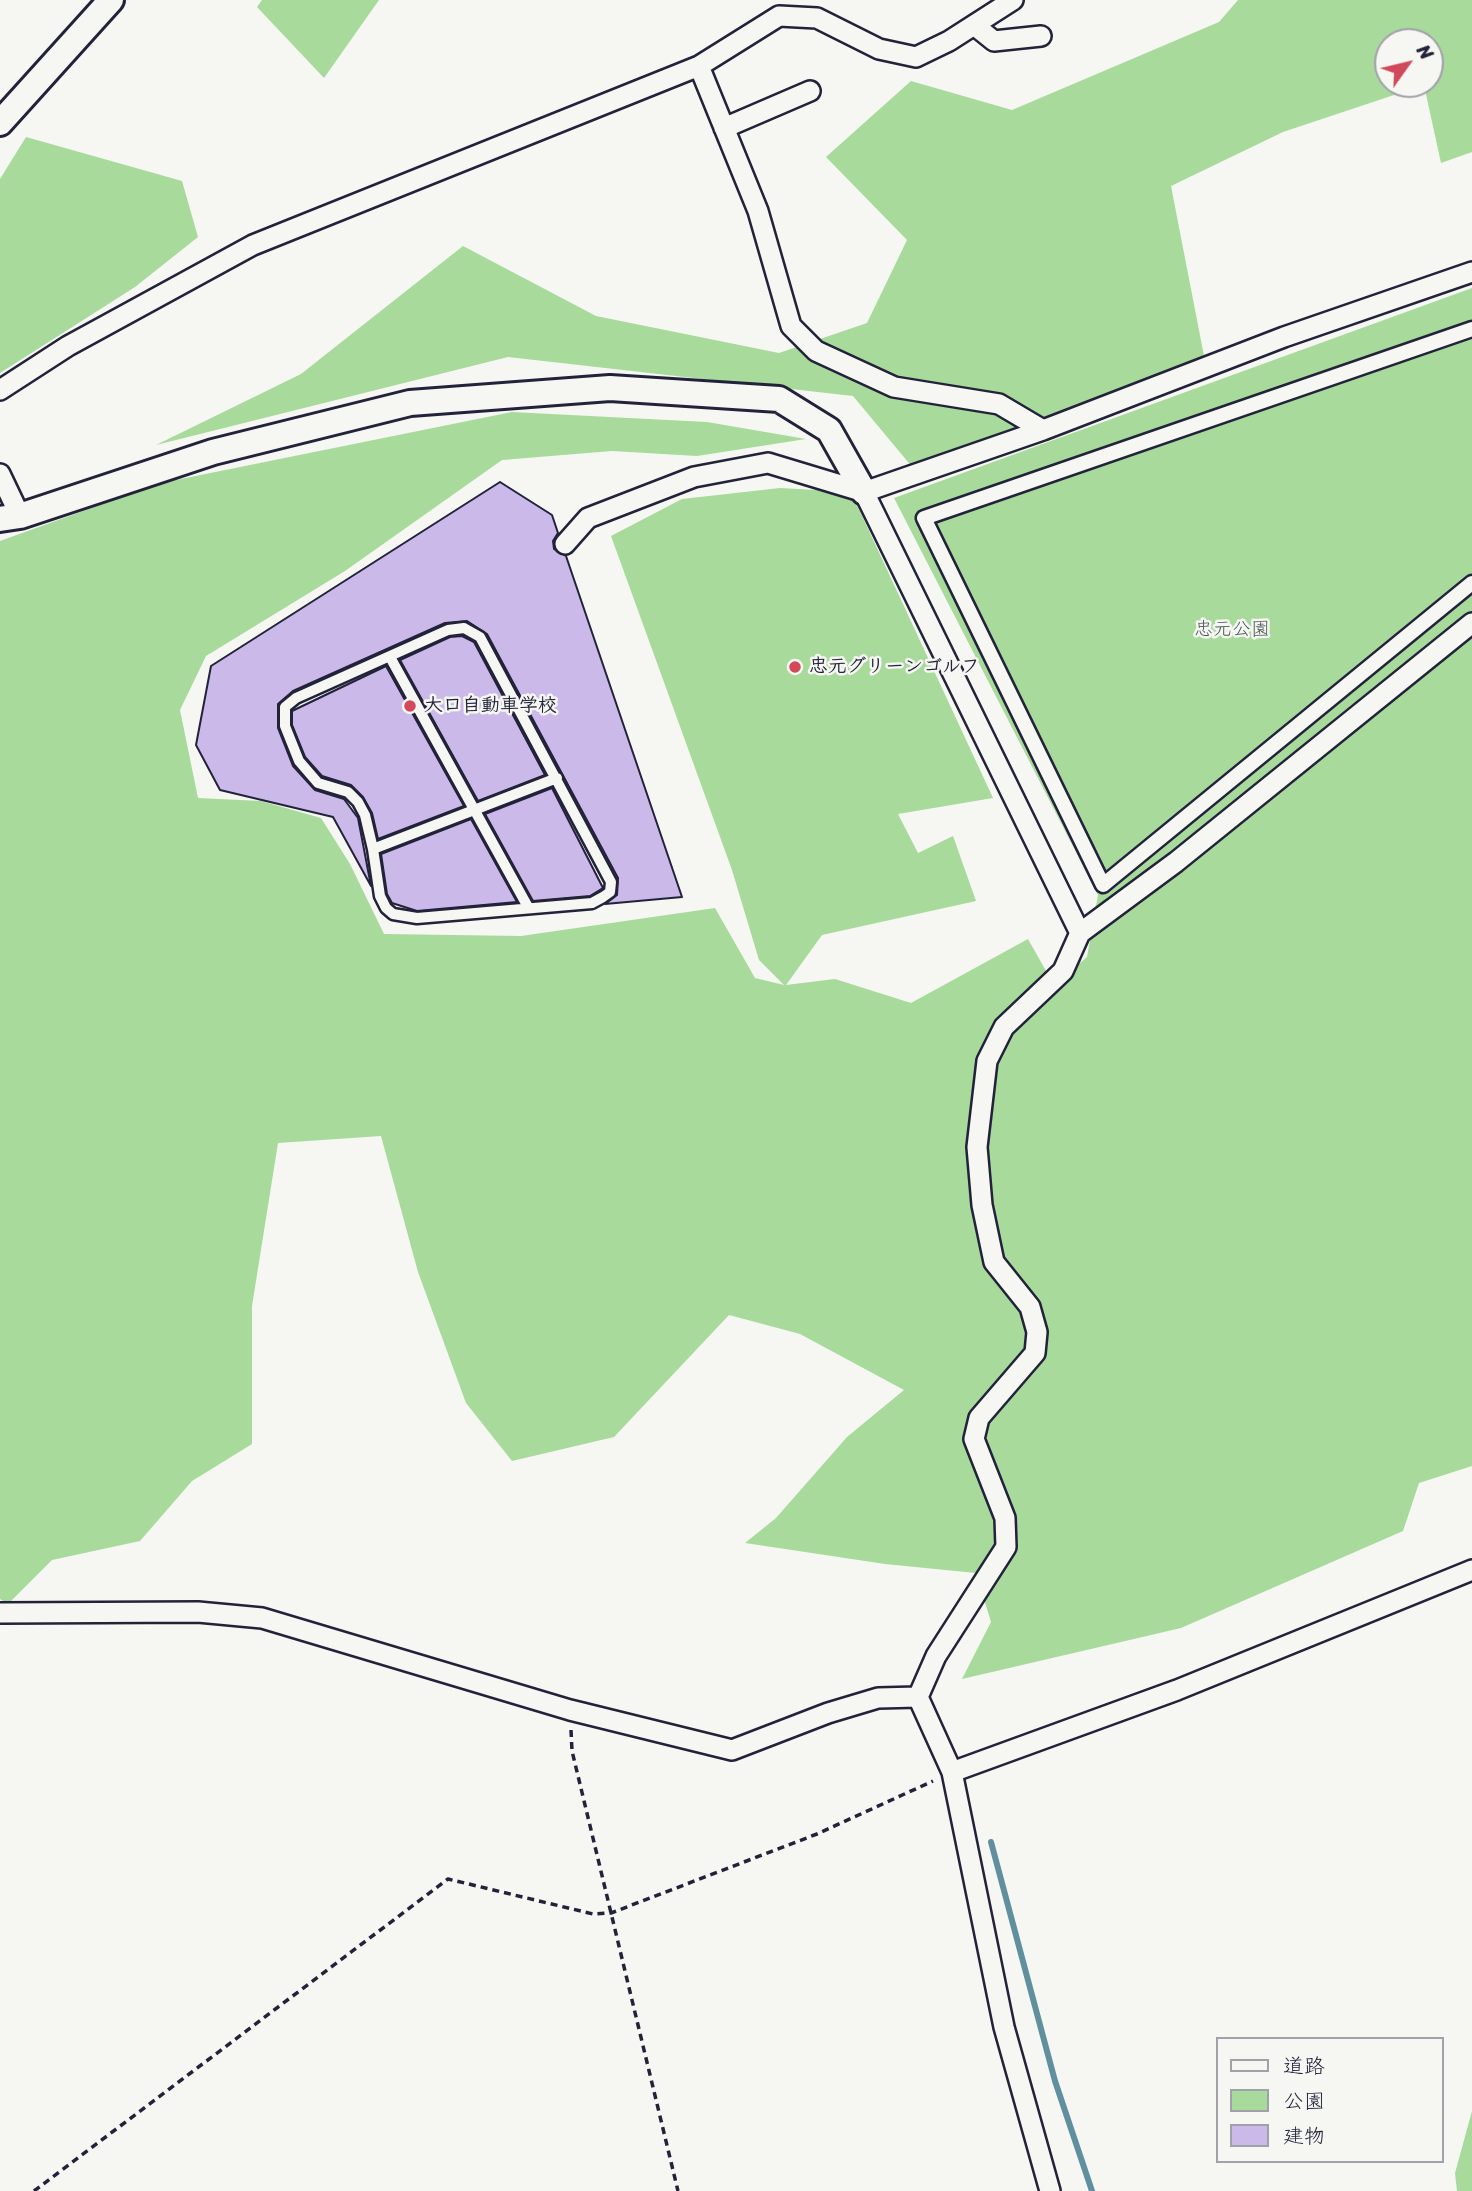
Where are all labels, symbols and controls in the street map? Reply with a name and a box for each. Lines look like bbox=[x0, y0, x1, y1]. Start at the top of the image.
north arrow bbox=[1374, 28, 1444, 98]
text: N bbox=[1408, 37, 1443, 67]
park label: 忠元公園 bbox=[1194, 619, 1270, 641]
place label: 忠元グリーンゴルフ bbox=[809, 656, 980, 678]
marker: 忠元グリーンゴルフ bbox=[787, 659, 803, 675]
place label: 大口自動車学校 bbox=[424, 695, 557, 717]
marker: 大口自動車学校 bbox=[402, 698, 418, 714]
legend bbox=[1216, 2037, 1444, 2163]
text: 道路 bbox=[1283, 2047, 1325, 2085]
text: 公園 bbox=[1283, 2082, 1325, 2120]
text: 建物 bbox=[1283, 2117, 1325, 2155]

